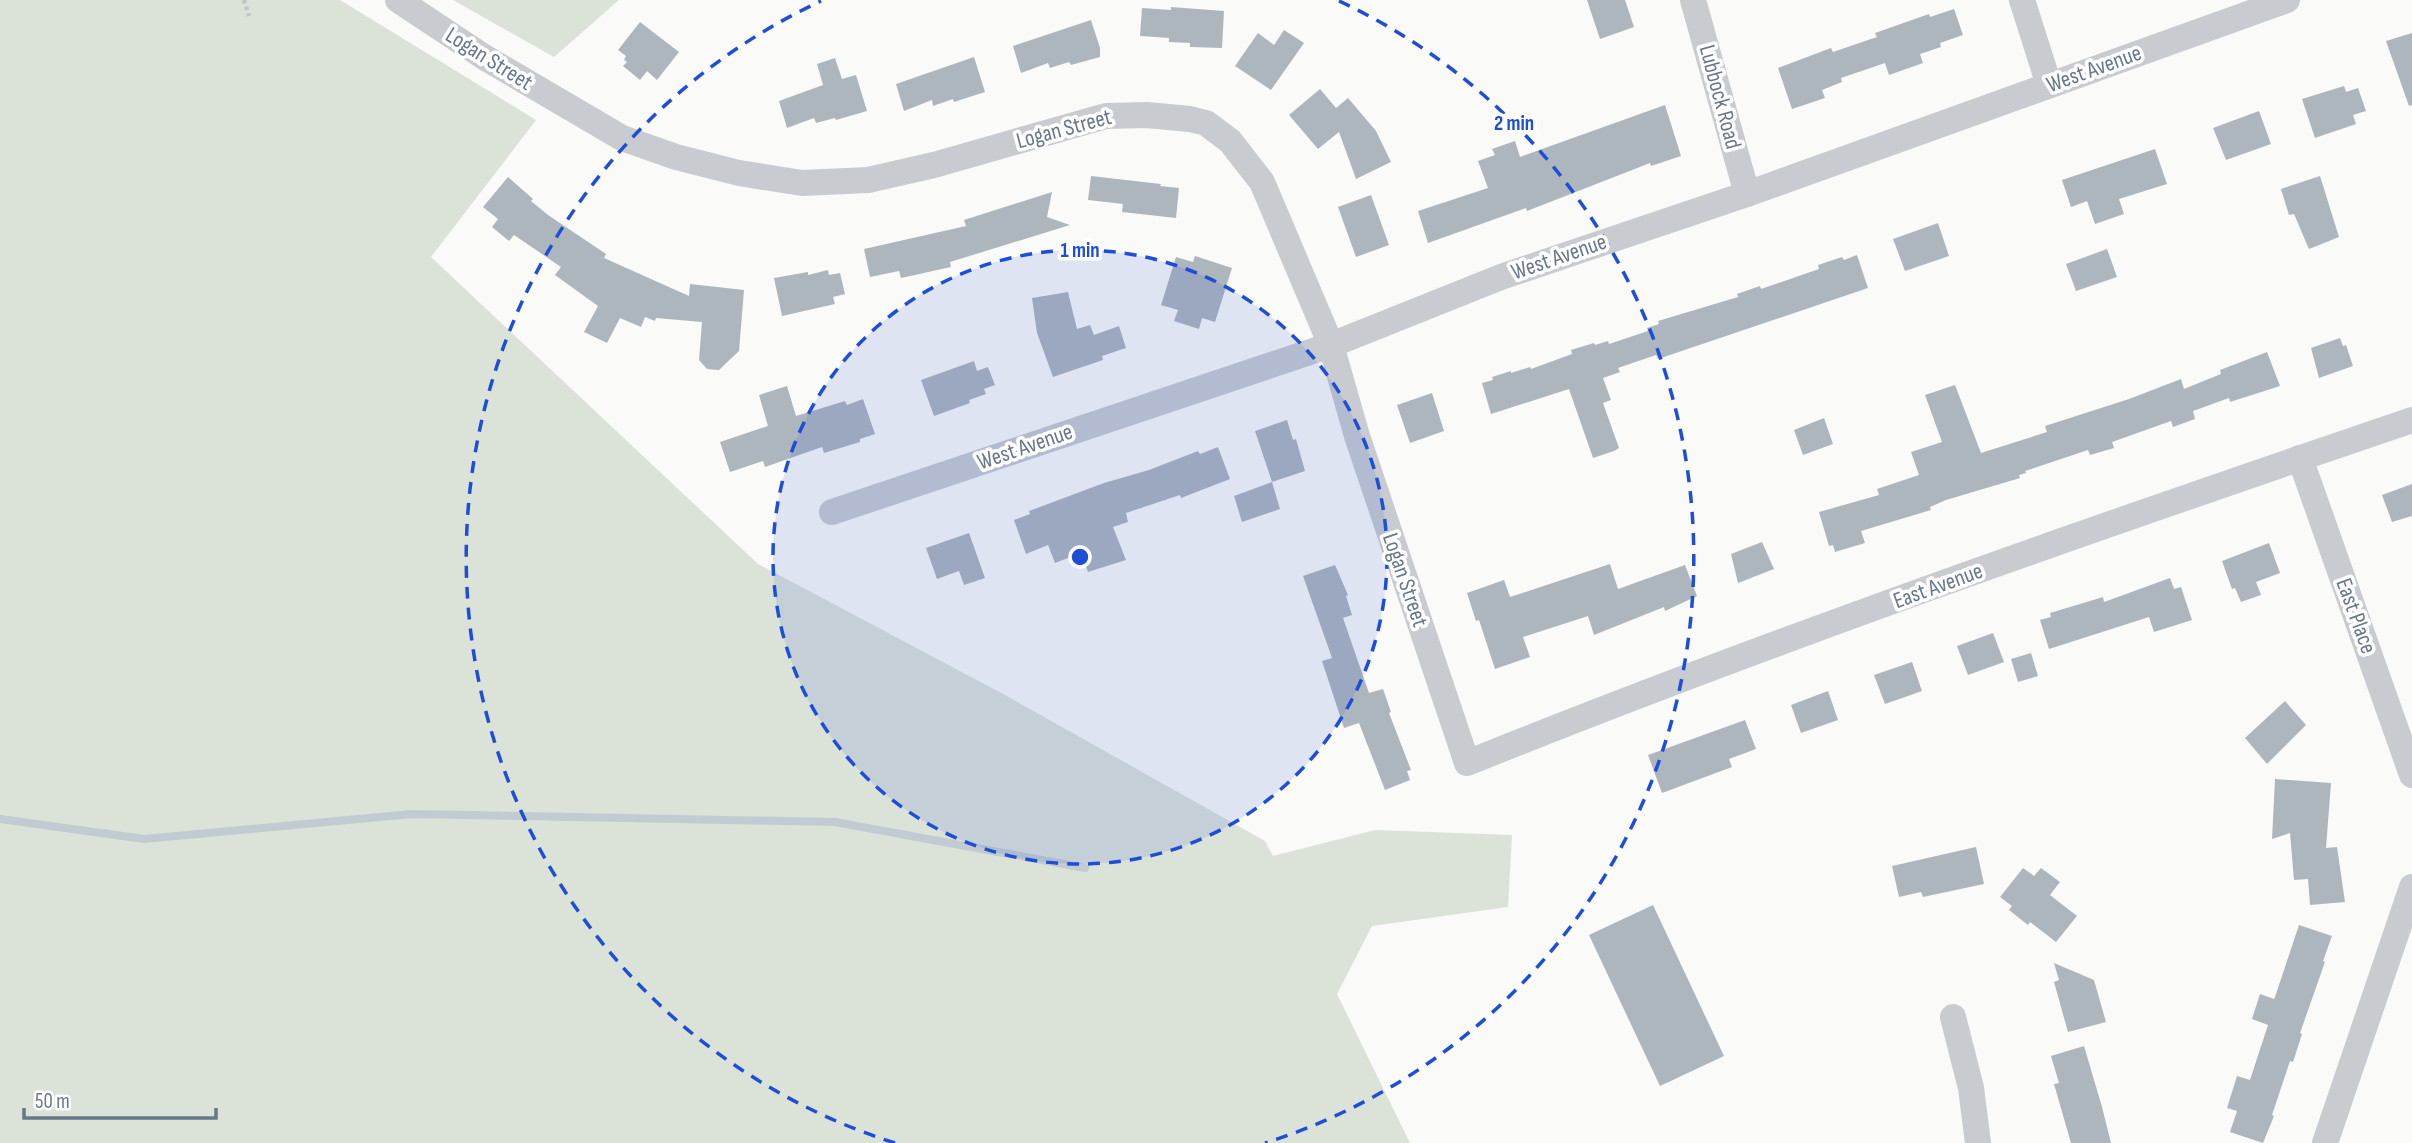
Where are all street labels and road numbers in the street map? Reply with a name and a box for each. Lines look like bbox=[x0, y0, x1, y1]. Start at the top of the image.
street label: Logan Street bbox=[440, 21, 538, 97]
street label: West Avenue bbox=[2043, 39, 2145, 99]
street label: Lubbock Road bbox=[1693, 42, 1747, 152]
street label: Logan Street bbox=[1013, 103, 1115, 155]
street label: West Avenue bbox=[1508, 228, 1610, 286]
street label: West Avenue bbox=[974, 418, 1076, 476]
street label: Logan Street bbox=[1376, 529, 1434, 631]
street label: East Avenue bbox=[1889, 557, 1987, 615]
street label: East Place bbox=[2329, 575, 2383, 657]

